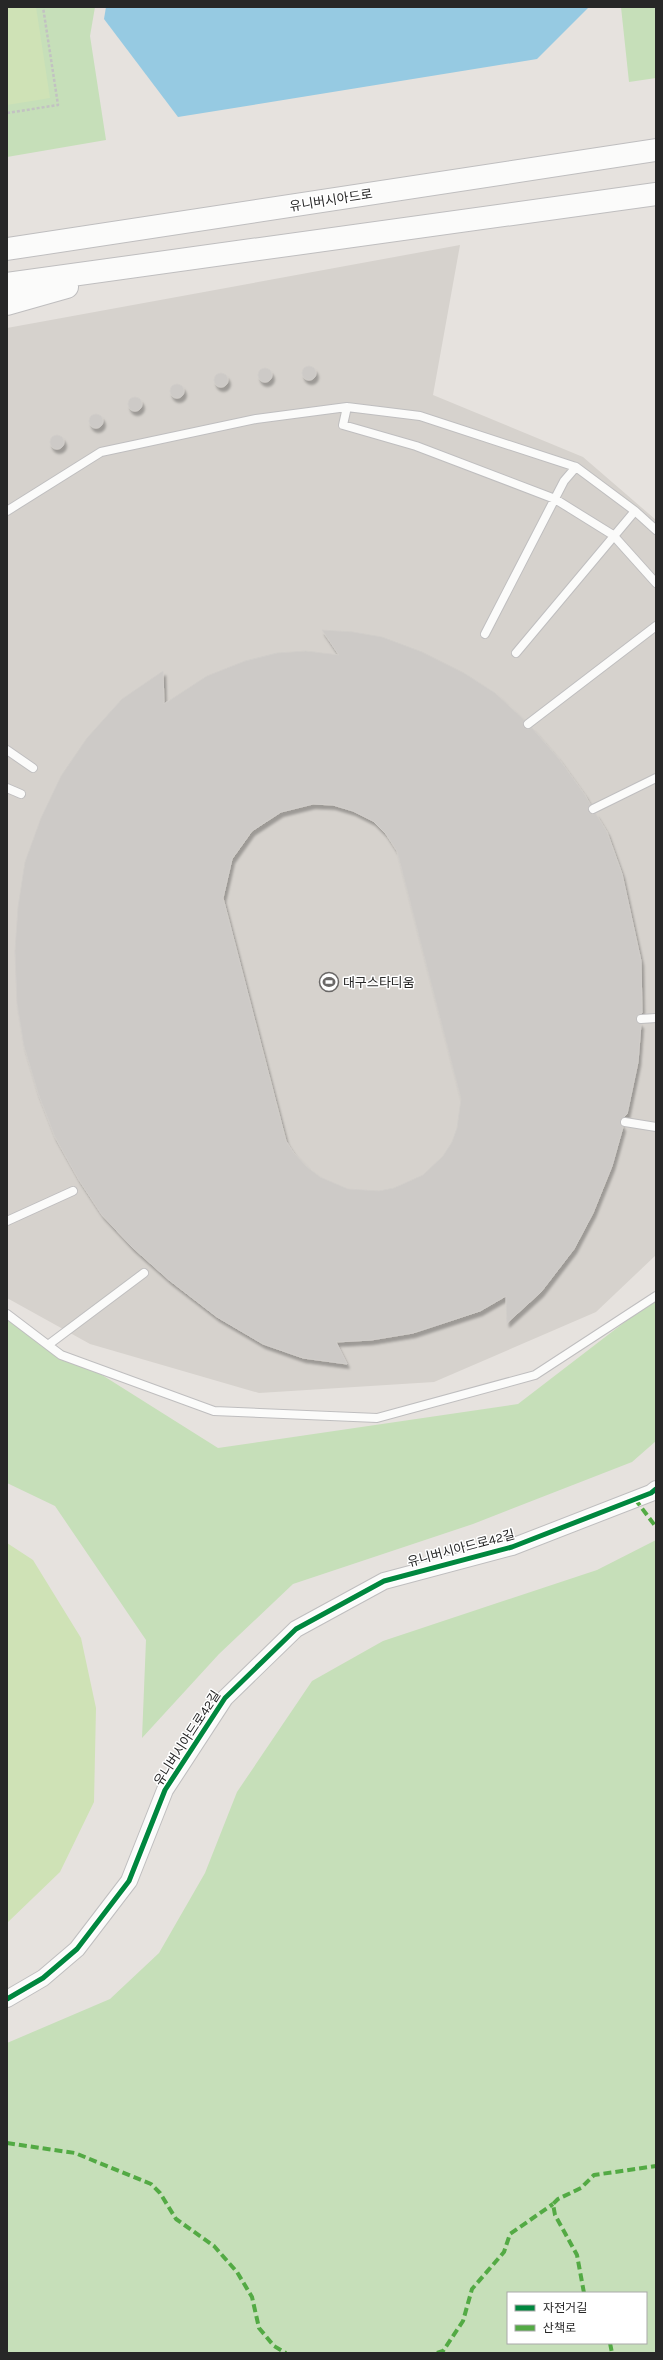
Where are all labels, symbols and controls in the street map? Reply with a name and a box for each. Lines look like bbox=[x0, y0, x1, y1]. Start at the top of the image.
street label: 유니버시아드로 bbox=[288, 186, 374, 214]
sports icon: 대구스타디움 bbox=[318, 971, 340, 993]
place label: 대구스타디움 bbox=[343, 975, 415, 990]
street label: 유니버시아드로42길 bbox=[406, 1526, 516, 1570]
street label: 유니버시아드로42길 bbox=[151, 1688, 223, 1788]
legend bbox=[507, 2292, 647, 2344]
text: 자전거길 bbox=[543, 2301, 587, 2315]
text: 산책로 bbox=[543, 2321, 576, 2335]

